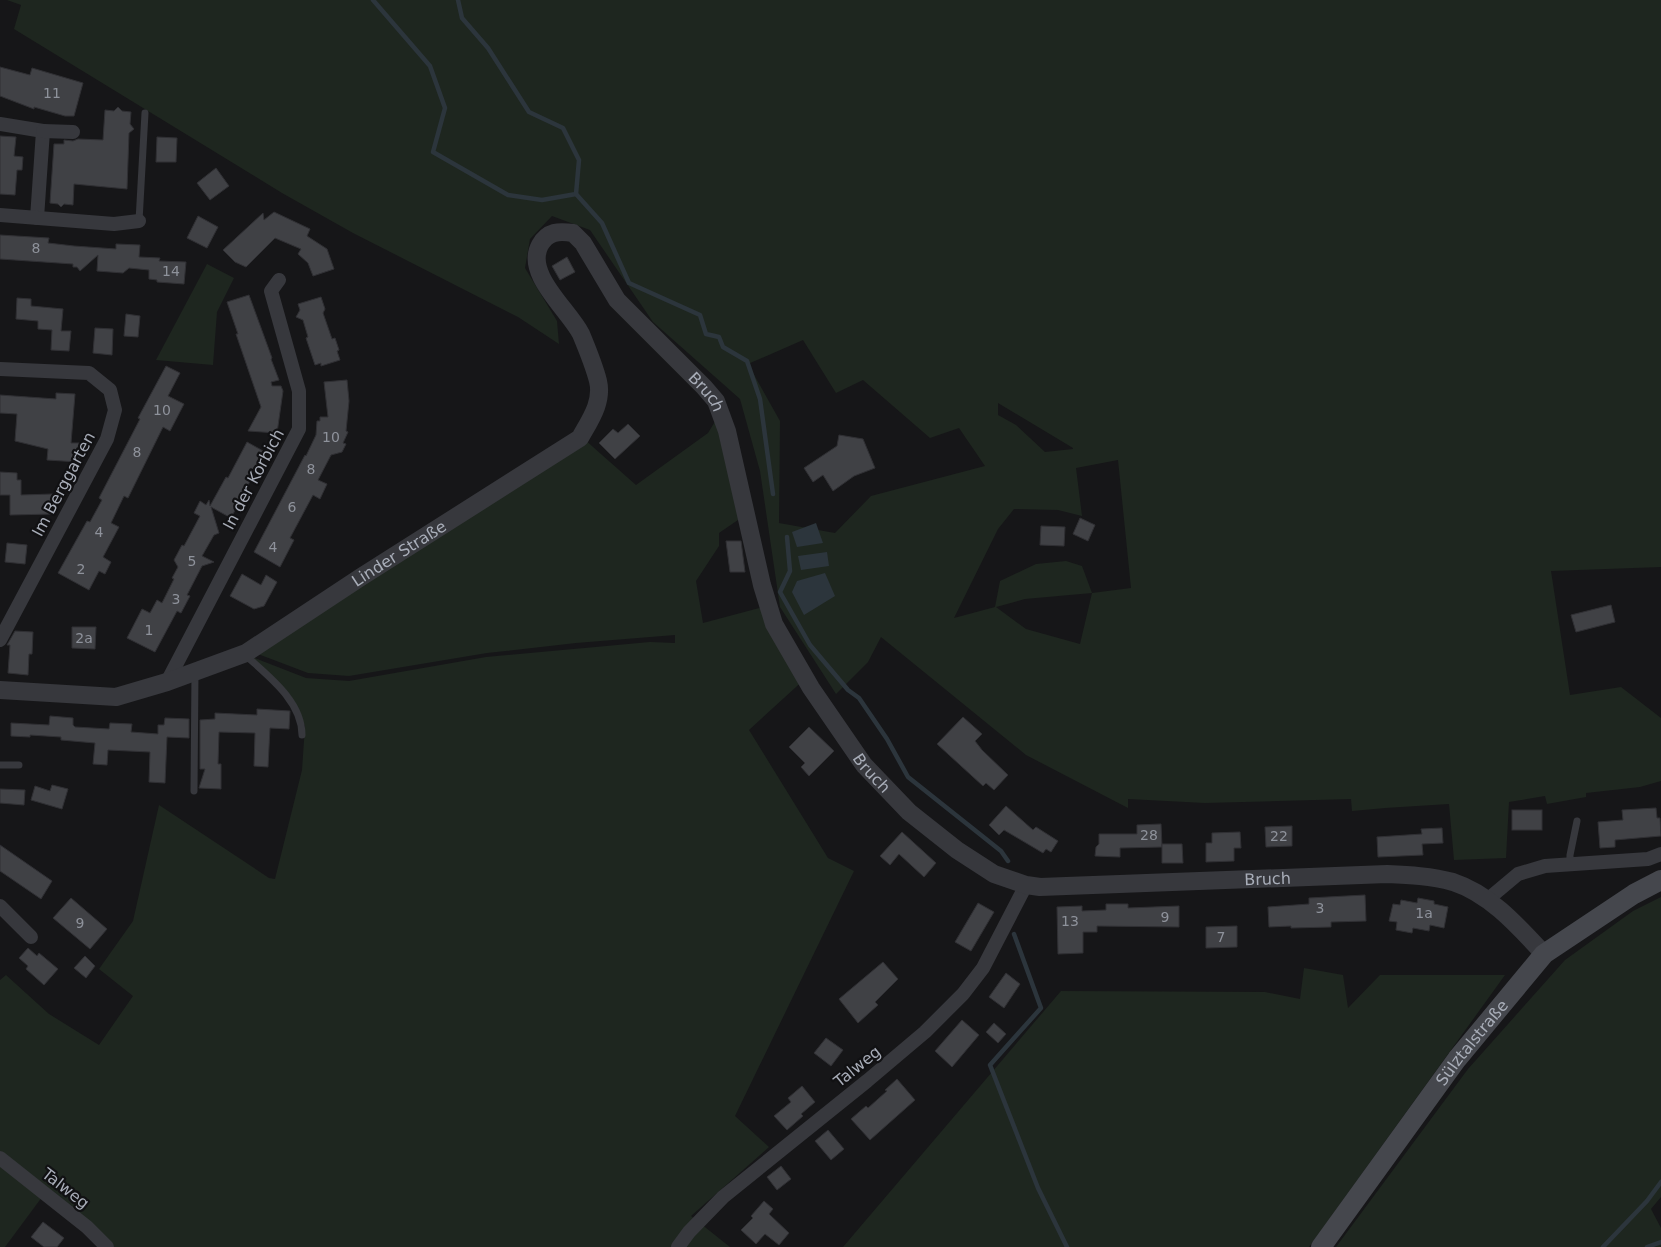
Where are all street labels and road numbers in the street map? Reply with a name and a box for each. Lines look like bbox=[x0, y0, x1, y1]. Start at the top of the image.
street label: Bruch bbox=[684, 368, 728, 414]
street label: In der Korbich bbox=[219, 426, 288, 533]
street label: Im Berggarten bbox=[28, 429, 99, 540]
street label: Linder Straße bbox=[348, 517, 450, 590]
street label: Bruch bbox=[849, 750, 894, 797]
street label: Bruch bbox=[1244, 869, 1291, 889]
street label: Sülztalstraße bbox=[1432, 996, 1512, 1089]
street label: Talweg bbox=[829, 1042, 884, 1092]
street label: Talweg bbox=[38, 1164, 93, 1213]

